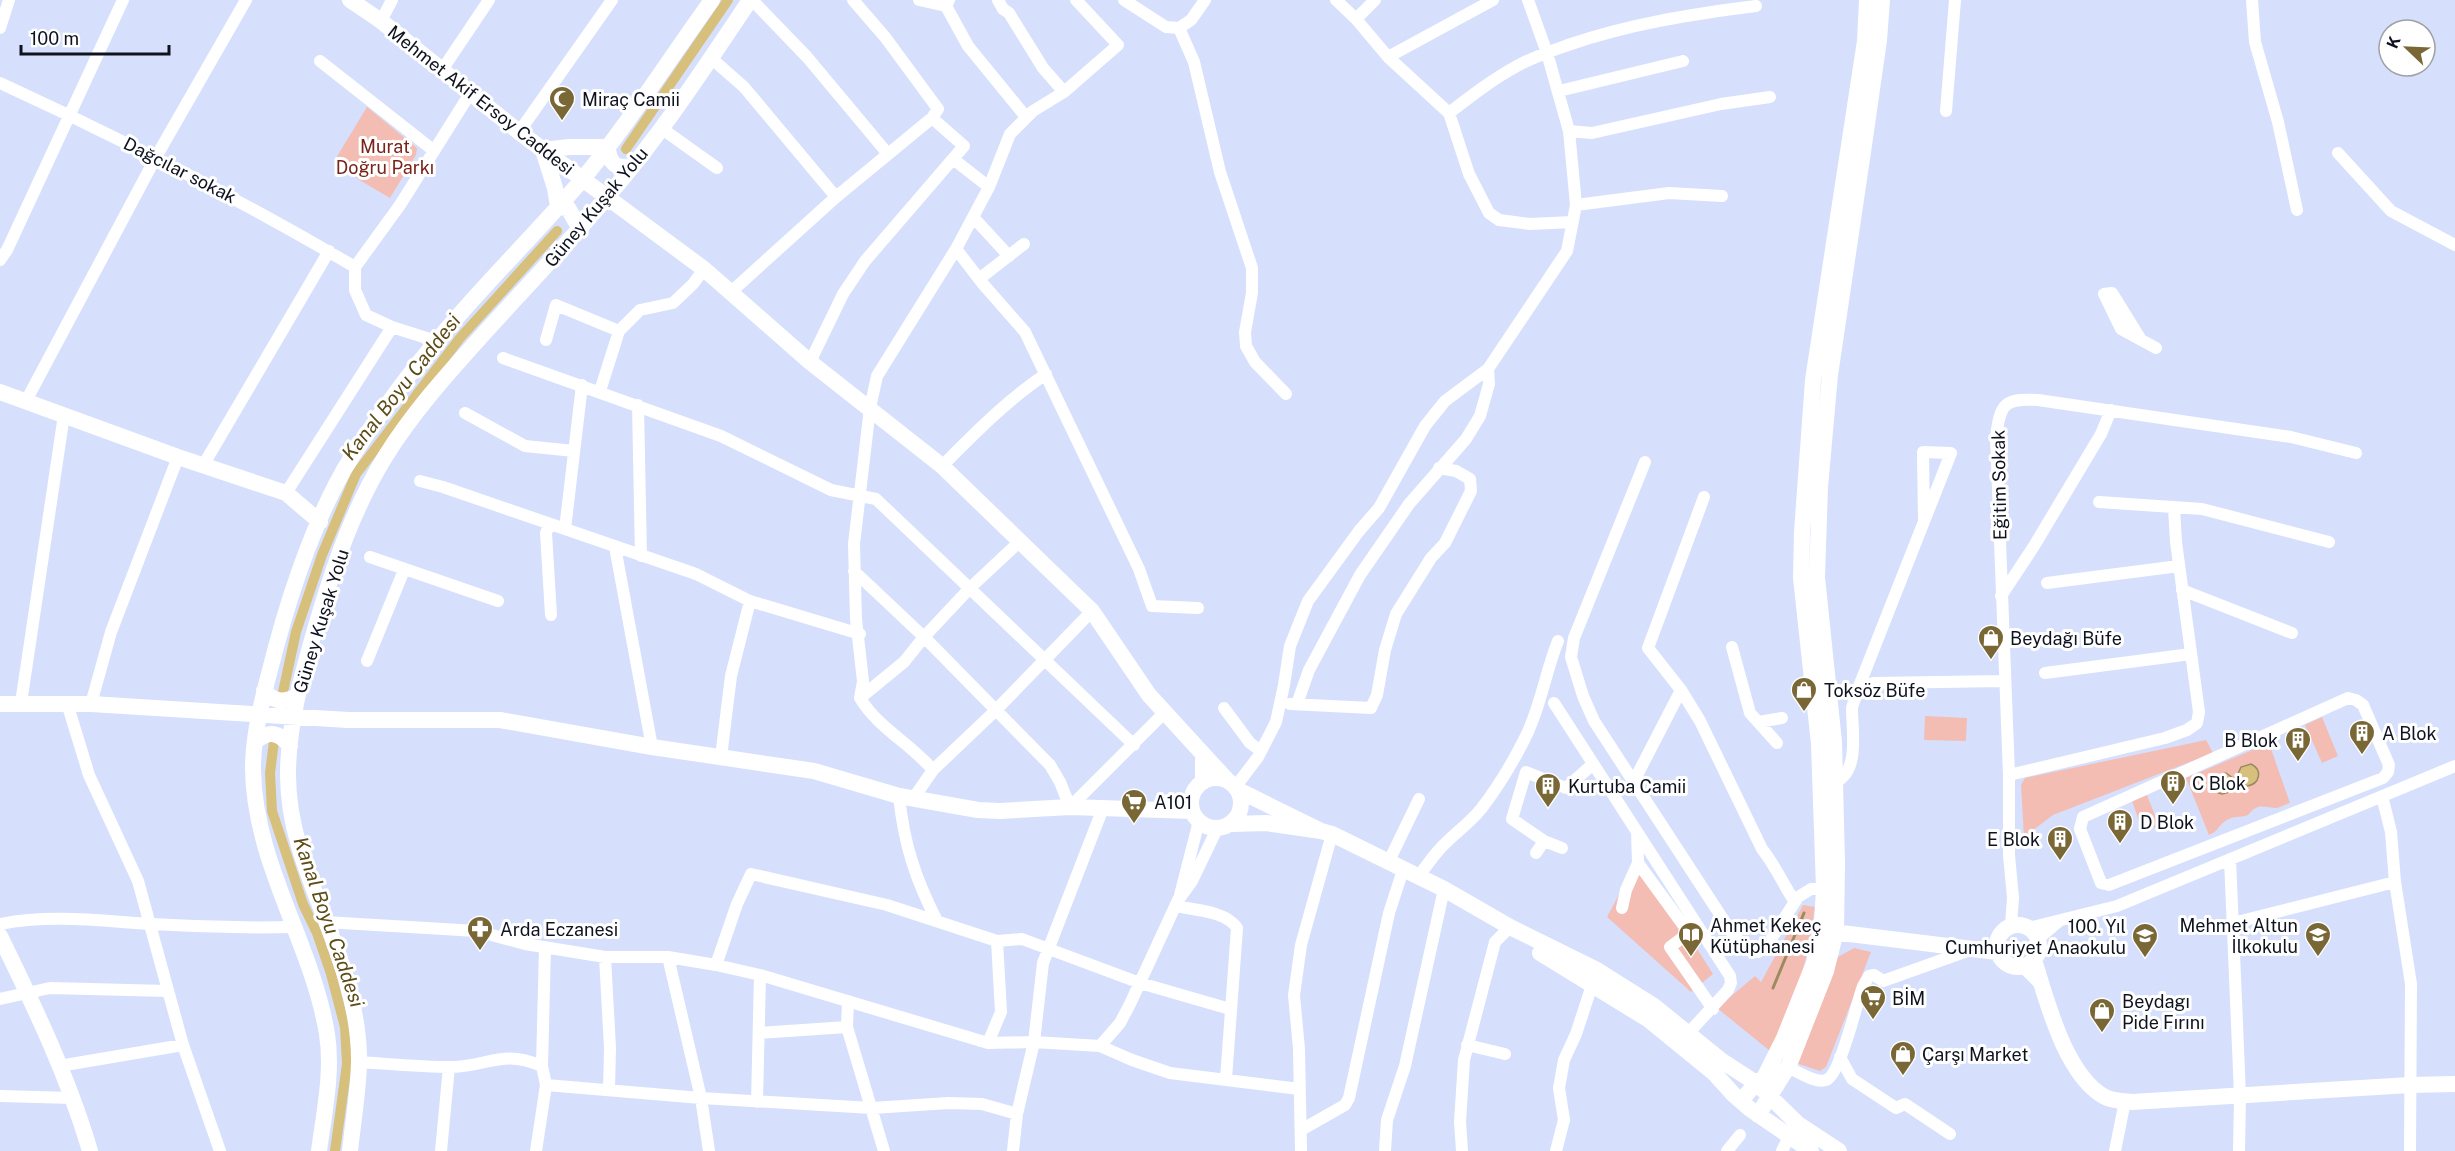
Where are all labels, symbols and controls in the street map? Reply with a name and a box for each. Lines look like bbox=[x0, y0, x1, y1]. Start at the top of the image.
scale bar bbox=[21, 18, 170, 56]
north arrow bbox=[2377, 18, 2437, 78]
street label: Mehmet Akif Ersoy Caddesi bbox=[384, 21, 578, 179]
text: 100 m bbox=[30, 28, 79, 49]
text: K bbox=[2383, 33, 2405, 51]
mosque icon: Miraç Camii bbox=[547, 84, 577, 122]
place label: Miraç Camii bbox=[582, 89, 680, 110]
street label: Dağcılar sokak bbox=[120, 133, 240, 207]
park label: Murat Doğru Parkı bbox=[336, 136, 434, 178]
street label: Güney Kuşak Yolu bbox=[540, 143, 652, 271]
water label: Kanal Boyu Caddesi bbox=[337, 309, 465, 465]
street label: Eğitim Sokak bbox=[1988, 430, 2010, 540]
street label: Güney Kuşak Yolu bbox=[289, 546, 353, 696]
shop icon: Beydağı Büfe bbox=[1976, 623, 2006, 661]
place label: Beydağı Büfe bbox=[2010, 628, 2122, 649]
shop icon: Toksöz Büfe bbox=[1789, 675, 1819, 713]
place label: Toksöz Büfe bbox=[1824, 680, 1925, 701]
building icon: A Blok bbox=[2347, 718, 2377, 756]
place label: A Blok bbox=[2382, 723, 2437, 744]
building icon: B Blok bbox=[2283, 725, 2313, 763]
place label: B Blok bbox=[2224, 730, 2278, 751]
building icon: C Blok bbox=[2158, 768, 2188, 806]
building icon: Kurtuba Camii bbox=[1533, 771, 1563, 809]
place label: C Blok bbox=[2192, 773, 2246, 794]
place label: Kurtuba Camii bbox=[1568, 776, 1686, 797]
supermarket icon: A101 bbox=[1119, 787, 1149, 825]
place label: A101 bbox=[1154, 792, 1192, 813]
building icon: D Blok bbox=[2105, 807, 2135, 845]
place label: D Blok bbox=[2140, 812, 2194, 833]
building icon: E Blok bbox=[2045, 824, 2075, 862]
place label: E Blok bbox=[1987, 829, 2040, 850]
water label: Kanal Boyu Caddesi bbox=[289, 834, 369, 1010]
pharmacy icon: Arda Eczanesi bbox=[465, 914, 495, 952]
place label: Ahmet Kekeç Kütüphanesi bbox=[1710, 915, 1822, 957]
place label: Mehmet Altun İlkokulu bbox=[2179, 915, 2298, 957]
place label: 100. Yıl Cumhuriyet Anaokulu bbox=[1945, 916, 2126, 958]
place label: Arda Eczanesi bbox=[500, 919, 618, 940]
library icon: Ahmet Kekeç Kütüphanesi bbox=[1676, 920, 1706, 958]
school or university icon: Mehmet Altun İlkokulu bbox=[2303, 920, 2333, 958]
school or university icon: 100. Yıl Cumhuriyet Anaokulu bbox=[2130, 921, 2160, 959]
supermarket icon: BİM bbox=[1858, 983, 1888, 1021]
place label: BİM bbox=[1892, 987, 1925, 1009]
place label: Beydagı Pide Fırını bbox=[2122, 991, 2205, 1033]
shop icon: Beydagı Pide Fırını bbox=[2087, 996, 2117, 1034]
shop icon: Çarşı Market bbox=[1888, 1039, 1918, 1077]
place label: Çarşı Market bbox=[1922, 1044, 2028, 1065]

